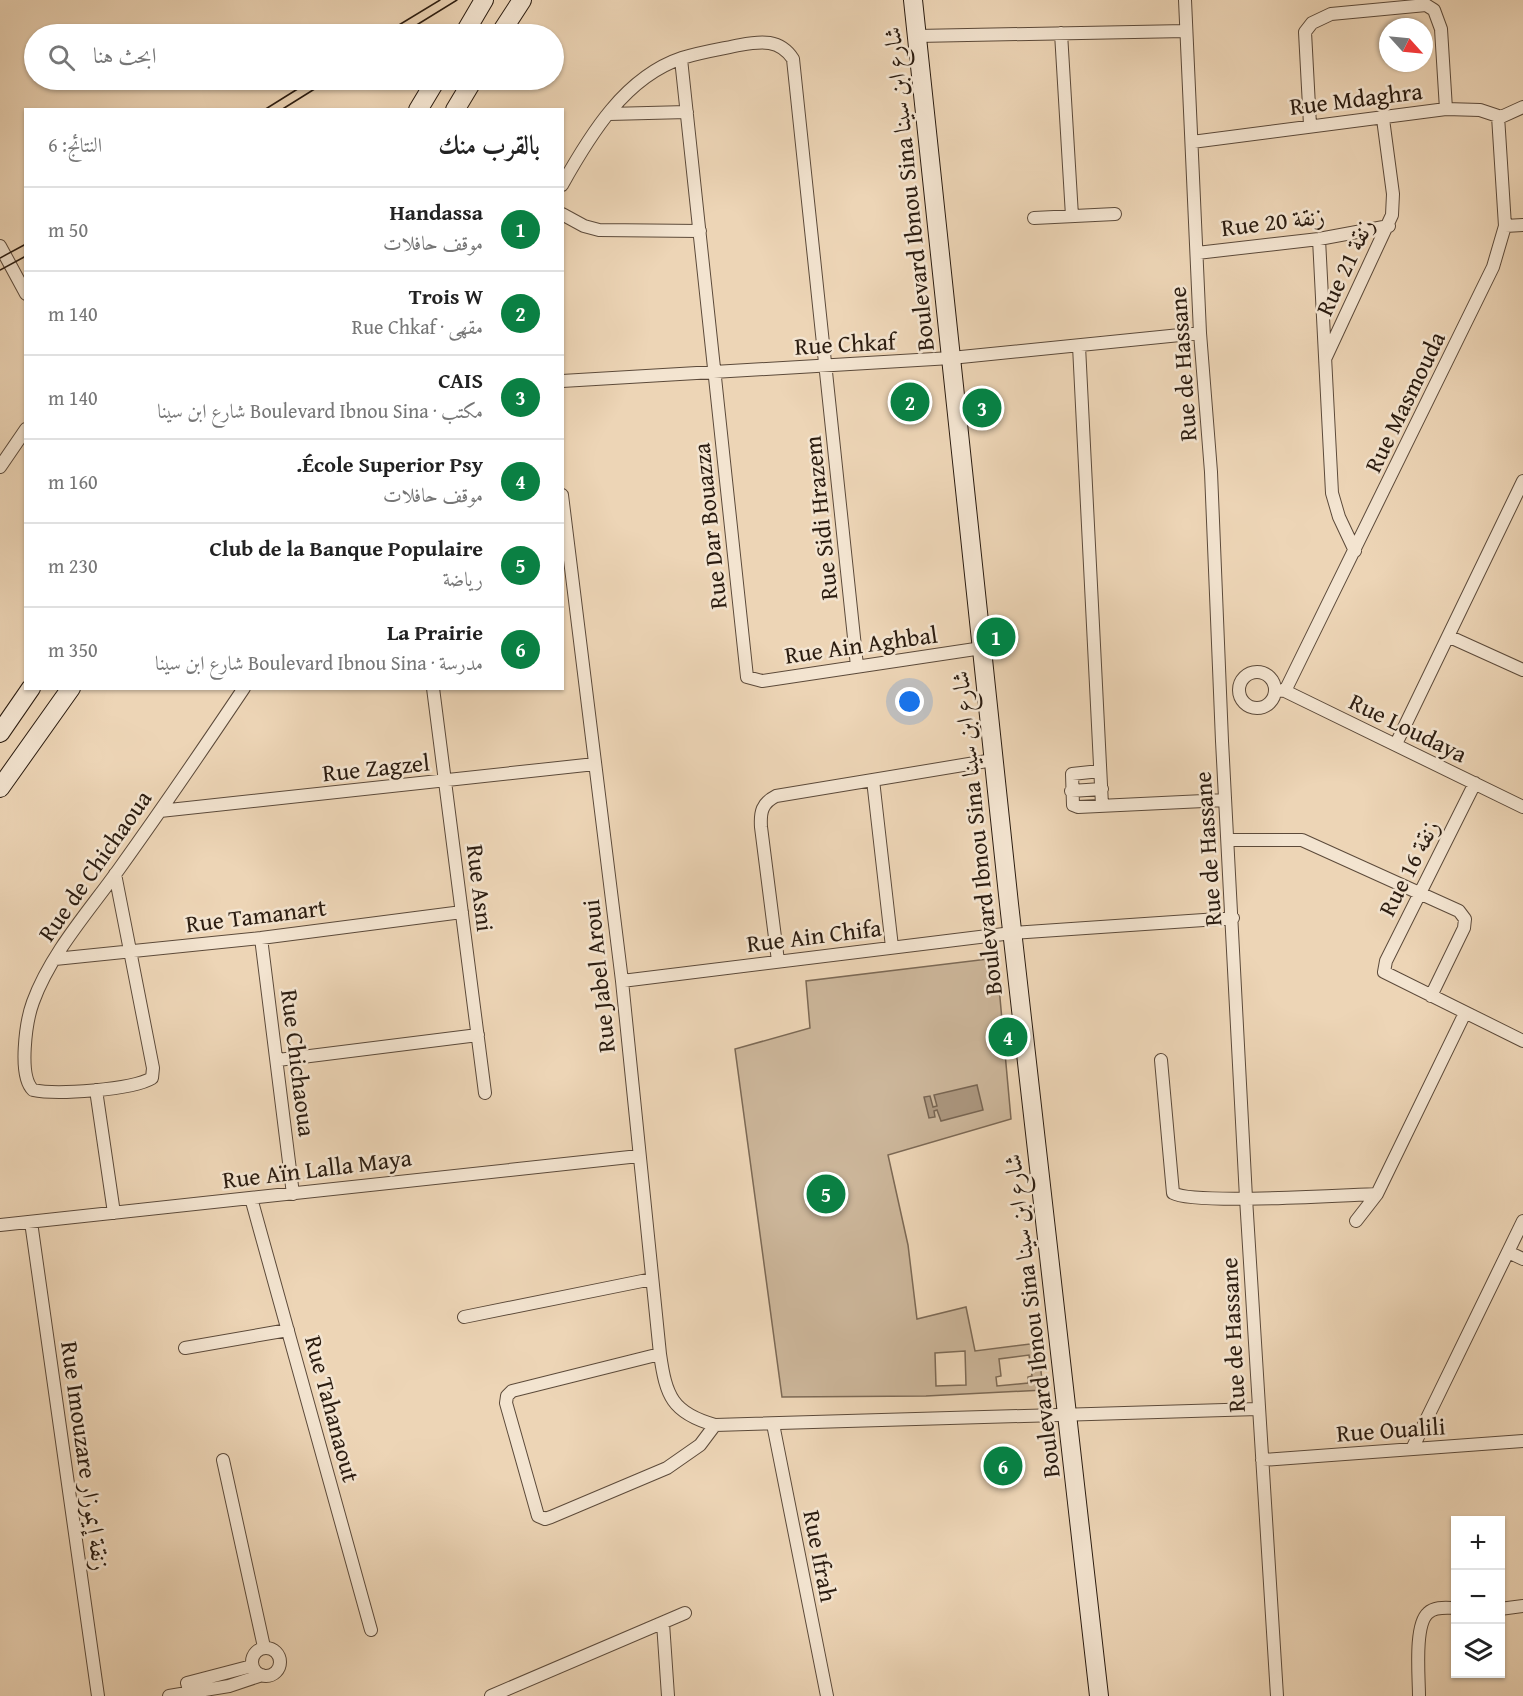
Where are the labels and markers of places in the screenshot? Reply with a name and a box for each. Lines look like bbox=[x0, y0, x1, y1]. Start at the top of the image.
pin: 2 bbox=[890, 380, 930, 424]
pin: 3 bbox=[962, 386, 1002, 430]
pin: 1 bbox=[976, 614, 1016, 660]
pin: 4 bbox=[988, 1014, 1028, 1060]
pin: 5 bbox=[806, 1172, 846, 1216]
pin: 6 bbox=[984, 1444, 1022, 1488]

